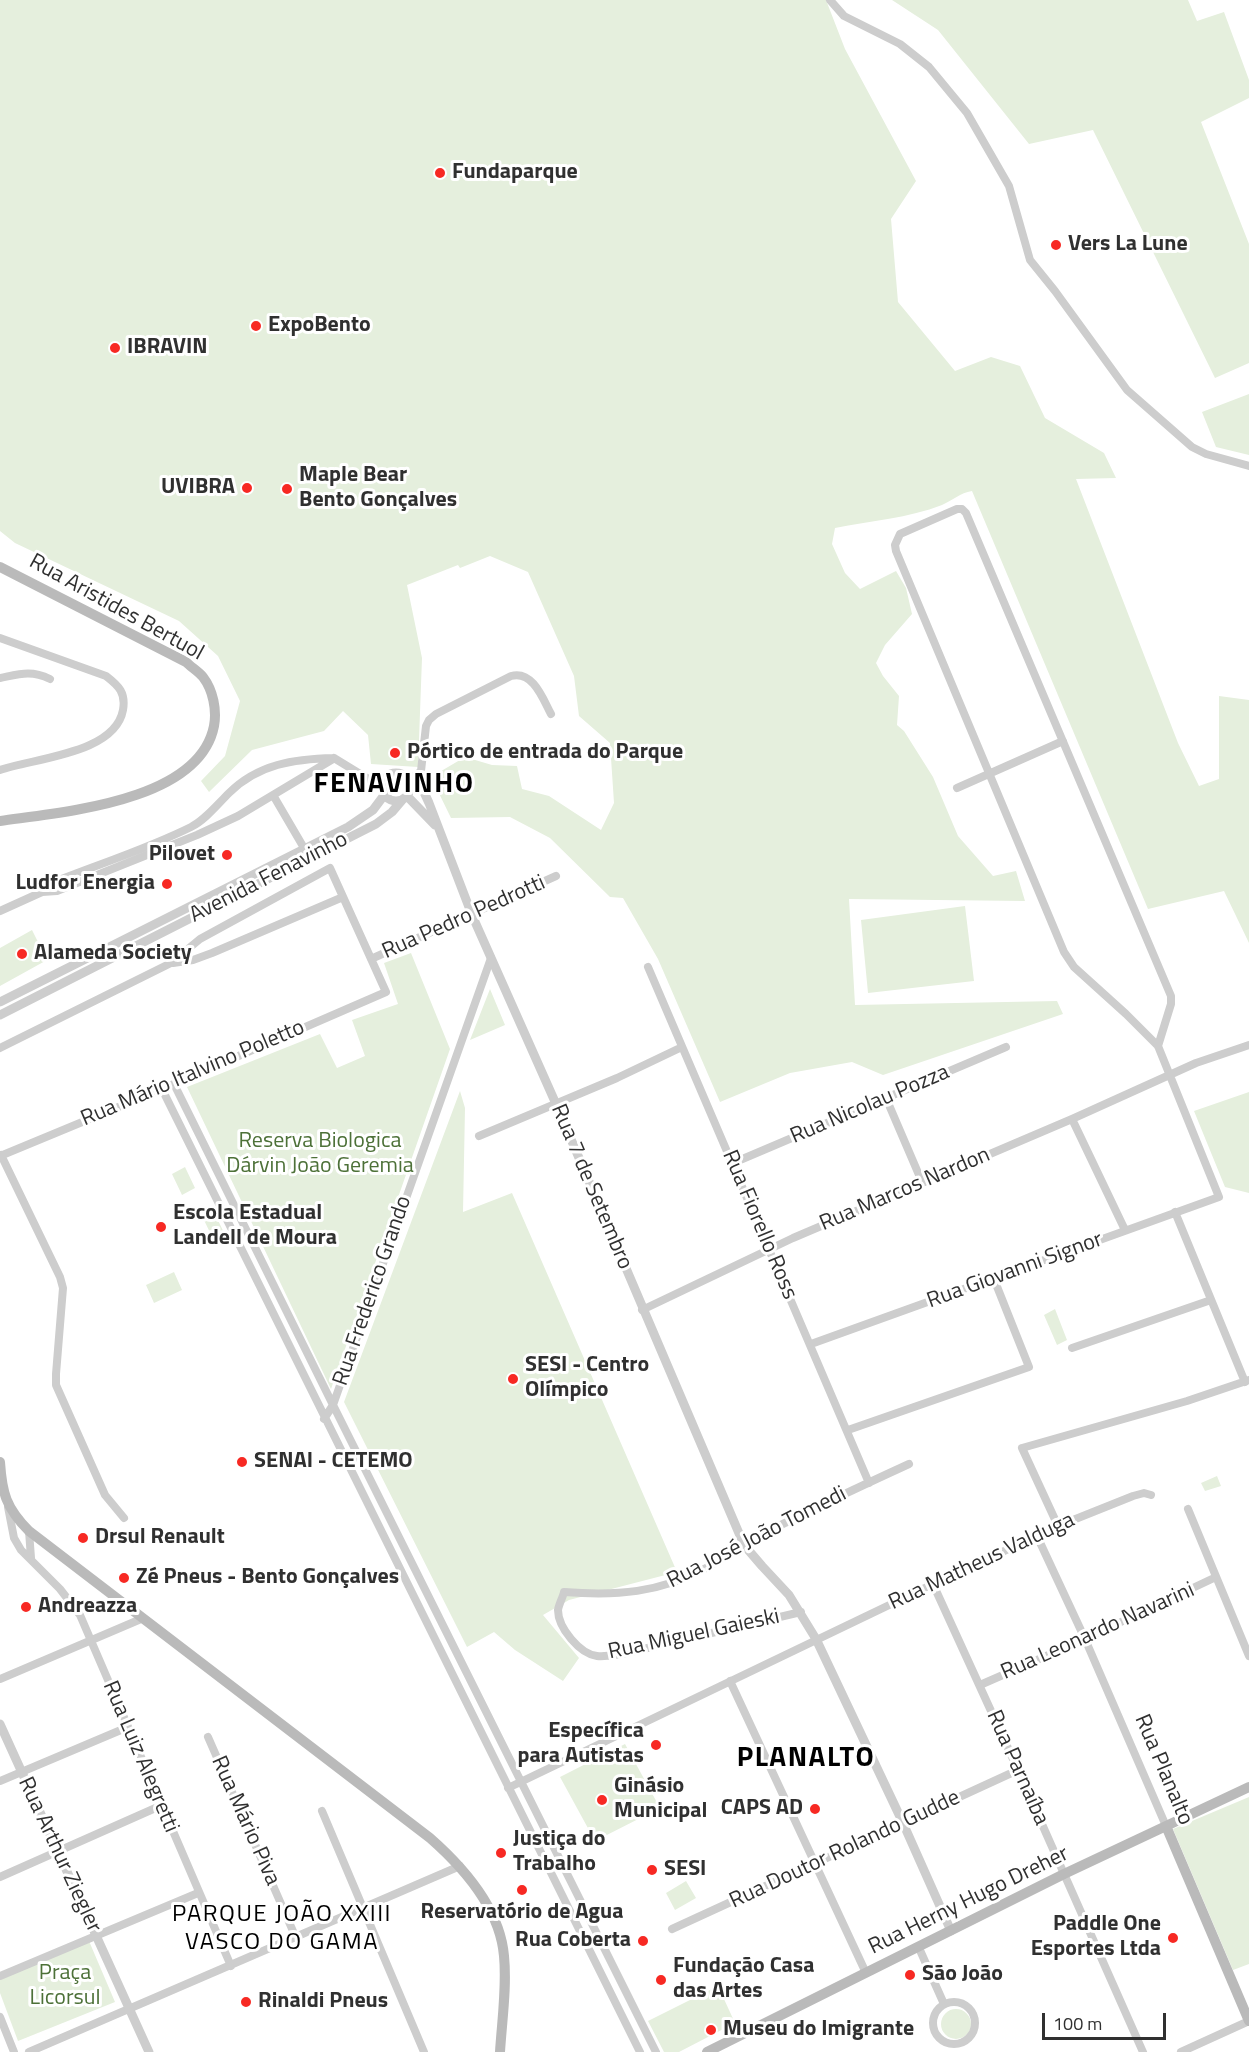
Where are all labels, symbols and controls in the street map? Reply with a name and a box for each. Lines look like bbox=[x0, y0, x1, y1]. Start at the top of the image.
place label: Fundaparque bbox=[452, 160, 578, 186]
marker: Fundaparque bbox=[433, 166, 447, 180]
place label: Vers La Lune bbox=[1068, 232, 1188, 258]
marker: Vers La Lune bbox=[1049, 238, 1063, 252]
place label: ExpoBento bbox=[268, 313, 371, 339]
marker: ExpoBento bbox=[249, 319, 263, 333]
place label: IBRAVIN bbox=[127, 335, 208, 361]
marker: IBRAVIN bbox=[108, 341, 122, 355]
place label: Maple Bear Bento Gonçalves bbox=[299, 463, 457, 514]
place label: UVIBRA bbox=[161, 475, 235, 501]
marker: UVIBRA bbox=[240, 481, 254, 495]
marker: Maple Bear Bento Gonçalves bbox=[280, 482, 294, 496]
street label: Rua Aristides Bertuol bbox=[24, 549, 208, 667]
place label: Pórtico de entrada do Parque bbox=[407, 740, 683, 766]
marker: Pórtico de entrada do Parque bbox=[388, 746, 402, 760]
district label: FENAVINHO bbox=[314, 768, 474, 802]
street label: Avenida Fenavinho bbox=[185, 827, 353, 929]
place label: Pilovet bbox=[149, 842, 215, 868]
marker: Pilovet bbox=[220, 848, 234, 862]
street label: Rua Pedro Pedrotti bbox=[378, 870, 550, 966]
place label: Ludfor Energia bbox=[15, 871, 155, 897]
marker: Ludfor Energia bbox=[160, 877, 174, 891]
place label: Alameda Society bbox=[34, 941, 192, 967]
marker: Alameda Society bbox=[15, 947, 29, 961]
street label: Rua Mário Italvino Poletto bbox=[77, 1015, 309, 1133]
street label: Rua Nicolau Pozza bbox=[787, 1060, 953, 1150]
street label: Rua 7 de Setembro bbox=[544, 1101, 638, 1273]
park label: Reserva Biologica Dárvin João Geremia bbox=[226, 1129, 414, 1180]
street label: Rua Marcos Nardon bbox=[816, 1142, 994, 1238]
street label: Rua Fiorello Ross bbox=[716, 1146, 802, 1304]
street label: Rua Frederico Grando bbox=[328, 1193, 418, 1389]
place label: Escola Estadual Landell de Moura bbox=[173, 1201, 337, 1252]
marker: Escola Estadual Landell de Moura bbox=[154, 1220, 168, 1234]
street label: Rua Giovanni Signor bbox=[924, 1227, 1106, 1315]
place label: SESI - Centro Olímpico bbox=[525, 1353, 649, 1404]
marker: SESI - Centro Olímpico bbox=[506, 1372, 520, 1386]
place label: SENAI - CETEMO bbox=[254, 1449, 413, 1475]
marker: SENAI - CETEMO bbox=[235, 1455, 249, 1469]
street label: Rua José João Tomedi bbox=[663, 1481, 851, 1595]
street label: Rua Matheus Valduga bbox=[885, 1507, 1079, 1617]
place label: Drsul Renault bbox=[95, 1525, 225, 1551]
marker: Drsul Renault bbox=[76, 1531, 90, 1545]
place label: Zé Pneus - Bento Gonçalves bbox=[136, 1565, 399, 1591]
marker: Zé Pneus - Bento Gonçalves bbox=[117, 1571, 131, 1585]
street label: Rua Leonardo Navarini bbox=[997, 1577, 1199, 1687]
place label: Andreazza bbox=[38, 1594, 137, 1620]
marker: Andreazza bbox=[19, 1600, 33, 1614]
street label: Rua Miguel Gaieski bbox=[606, 1604, 782, 1666]
street label: Rua Luiz Alegretti bbox=[96, 1677, 184, 1837]
street label: Rua Parnaíba bbox=[980, 1706, 1054, 1830]
street label: Rua Planalto bbox=[1128, 1711, 1198, 1829]
place label: Específica para Autistas bbox=[517, 1719, 644, 1771]
marker: Específica para Autistas bbox=[649, 1738, 663, 1752]
district label: PLANALTO bbox=[737, 1742, 875, 1776]
street label: Rua Mário Piva bbox=[205, 1752, 285, 1890]
street label: Rua Arthur Ziegler bbox=[11, 1773, 107, 1937]
place label: Ginásio Municipal bbox=[614, 1774, 708, 1826]
street label: Rua Doutor Rolando Gudde bbox=[726, 1785, 964, 1915]
marker: Ginásio Municipal bbox=[595, 1793, 609, 1807]
place label: CAPS AD bbox=[721, 1796, 803, 1822]
marker: CAPS AD bbox=[808, 1802, 822, 1816]
place label: Justiça do Trabalho bbox=[513, 1827, 606, 1879]
street label: Rua Herny Hugo Dreher bbox=[865, 1841, 1073, 1961]
marker: Justiça do Trabalho bbox=[494, 1846, 508, 1860]
place label: SESI bbox=[664, 1857, 706, 1883]
marker: SESI bbox=[645, 1863, 659, 1877]
marker: Reservatório de Agua bbox=[515, 1883, 529, 1897]
place label: Reservatório de Agua bbox=[420, 1900, 624, 1926]
district label: PARQUE JOÃO XXIII VASCO DO GAMA bbox=[172, 1901, 392, 1957]
place label: Paddle One Esportes Ltda bbox=[1031, 1912, 1161, 1964]
place label: Rua Coberta bbox=[515, 1928, 631, 1954]
marker: Paddle One Esportes Ltda bbox=[1166, 1931, 1180, 1945]
marker: Rua Coberta bbox=[636, 1934, 650, 1948]
place label: Fundação Casa das Artes bbox=[673, 1954, 814, 2006]
park label: Praça Licorsul bbox=[29, 1961, 101, 2012]
place label: São João bbox=[922, 1962, 1003, 1988]
marker: São João bbox=[903, 1968, 917, 1982]
marker: Fundação Casa das Artes bbox=[654, 1973, 668, 1987]
place label: Rinaldi Pneus bbox=[258, 1989, 388, 2015]
marker: Rinaldi Pneus bbox=[239, 1995, 253, 2009]
scale bar bbox=[1045, 2001, 1170, 2039]
text: 100 m bbox=[1053, 2010, 1102, 2037]
place label: Museu do Imigrante bbox=[723, 2017, 914, 2043]
marker: Museu do Imigrante bbox=[704, 2023, 718, 2037]

